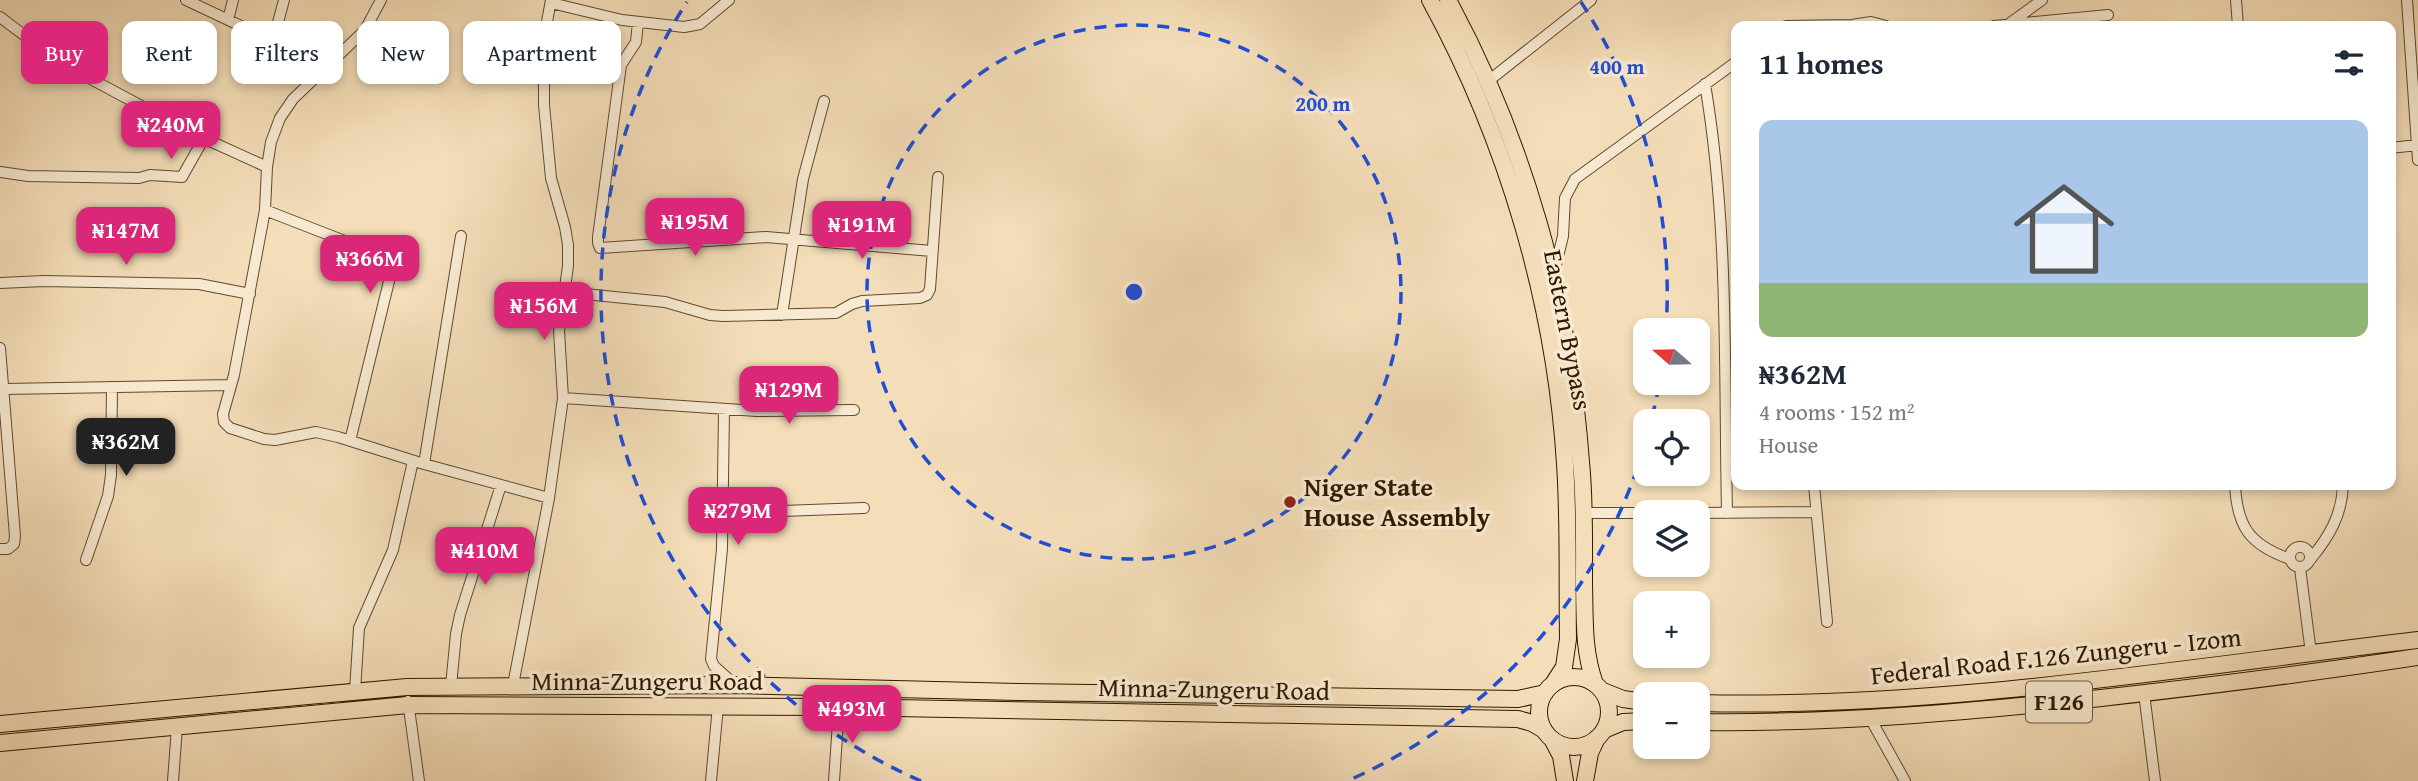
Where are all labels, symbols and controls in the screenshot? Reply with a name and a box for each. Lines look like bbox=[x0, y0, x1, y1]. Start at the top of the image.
chip: Buy bbox=[21, 21, 108, 84]
chip: Rent bbox=[122, 21, 217, 84]
chip: Filters bbox=[231, 21, 343, 84]
chip: New bbox=[357, 21, 449, 84]
chip: Apartment bbox=[463, 21, 621, 84]
text: 11 homes bbox=[1759, 41, 1884, 85]
icon: filters bbox=[2330, 44, 2368, 82]
text: 400 m bbox=[1589, 51, 1645, 82]
text: 200 m bbox=[1295, 88, 1351, 119]
pin: ₦240M bbox=[122, 102, 220, 161]
text: ₦240M bbox=[137, 107, 205, 140]
icon: home bbox=[2001, 166, 2127, 292]
pin: ₦195M bbox=[646, 198, 744, 258]
pin: ₦191M bbox=[813, 202, 911, 261]
text: ₦195M bbox=[661, 204, 729, 237]
text: ₦191M bbox=[828, 207, 896, 240]
pin: ₦147M bbox=[77, 208, 175, 267]
text: ₦147M bbox=[92, 213, 160, 246]
pin: ₦366M bbox=[321, 236, 419, 295]
text: ₦366M bbox=[336, 241, 404, 274]
street label: Eastern Bypass bbox=[1534, 246, 1603, 414]
centre of rings bbox=[1122, 280, 1146, 304]
pin: ₦156M bbox=[495, 282, 593, 342]
text: ₦156M bbox=[510, 288, 578, 321]
north arrow bbox=[1633, 318, 1710, 396]
map controls bbox=[1633, 318, 1710, 759]
text: ₦362M bbox=[1759, 351, 1847, 395]
pin: ₦129M bbox=[740, 366, 838, 426]
text: ₦129M bbox=[755, 372, 823, 405]
text: 4 rooms · 152 m² bbox=[1759, 395, 1914, 428]
button: locate bbox=[1633, 409, 1710, 486]
pin: ₦362M bbox=[77, 419, 175, 478]
text: ₦362M bbox=[92, 424, 160, 457]
text: House bbox=[1759, 428, 1818, 461]
place label: Niger State House Assembly bbox=[1304, 467, 1491, 536]
pin: ₦279M bbox=[689, 488, 787, 547]
text: ₦279M bbox=[704, 493, 772, 526]
marker: Niger State House Assembly bbox=[1282, 494, 1298, 510]
button: layers bbox=[1633, 500, 1710, 577]
pin: ₦410M bbox=[436, 528, 534, 587]
text: ₦410M bbox=[451, 533, 519, 566]
button: + bbox=[1633, 591, 1710, 668]
street label: Federal Road F.126 Zungeru - Izom bbox=[1869, 617, 2243, 694]
street label: Minna-Zungeru Road bbox=[531, 661, 763, 700]
street label: Minna-Zungeru Road bbox=[1098, 667, 1330, 710]
button: − bbox=[1633, 682, 1710, 759]
road number: F126 bbox=[2026, 682, 2092, 722]
pin: ₦493M bbox=[803, 686, 901, 745]
text: ₦493M bbox=[818, 691, 886, 724]

